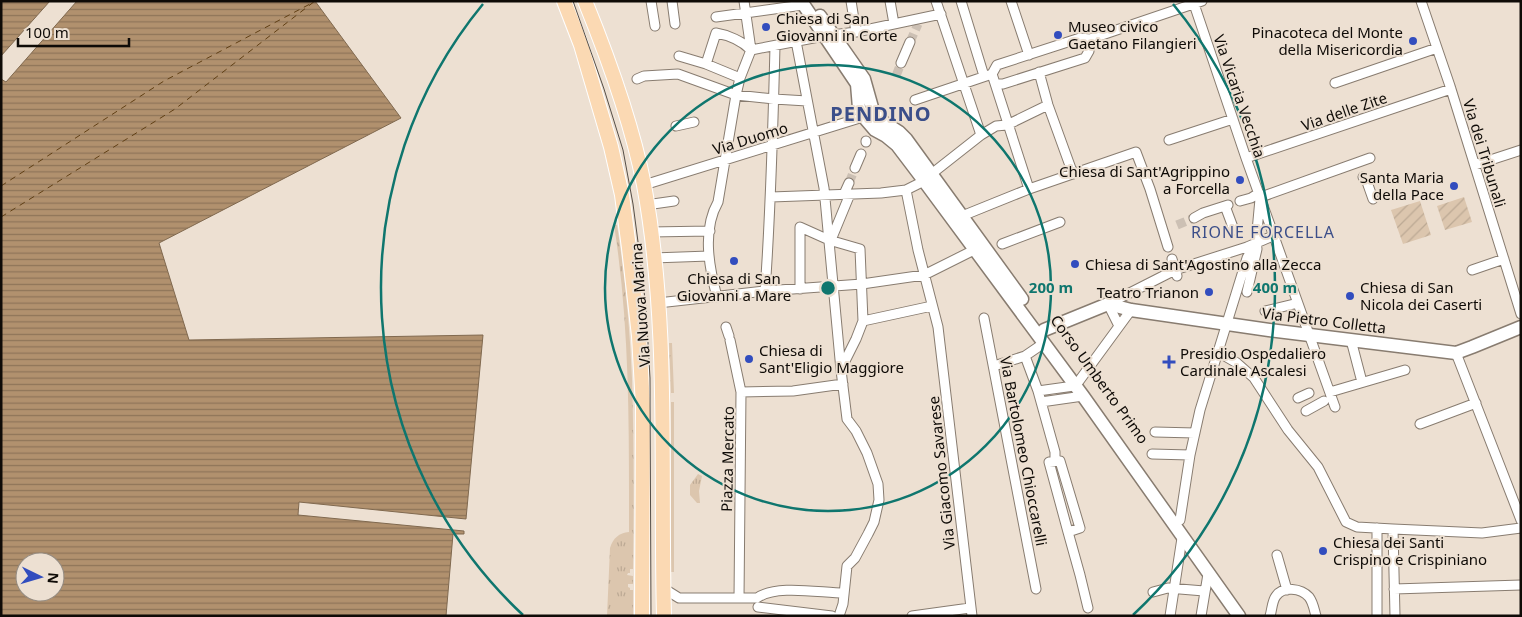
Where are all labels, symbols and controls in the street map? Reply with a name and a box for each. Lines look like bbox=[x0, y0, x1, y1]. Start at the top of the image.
place label: Chiesa di San Giovanni in Corte bbox=[776, 8, 898, 45]
scale bar bbox=[18, 15, 129, 47]
place label: Museo civico Gaetano Filangieri bbox=[1068, 16, 1197, 53]
marker: Chiesa di San Giovanni in Corte bbox=[760, 21, 772, 33]
text: 100 m bbox=[25, 22, 69, 42]
place label: Pinacoteca del Monte della Misericordia bbox=[1251, 22, 1403, 59]
marker: Museo civico Gaetano Filangieri bbox=[1052, 29, 1064, 41]
street label: Via Vicaria Vecchia bbox=[1210, 32, 1270, 160]
marker: Pinacoteca del Monte della Misericordia bbox=[1407, 35, 1419, 47]
street label: Via delle Zite bbox=[1299, 87, 1389, 135]
street label: Via dei Tribunali bbox=[1459, 96, 1511, 210]
district label: PENDINO bbox=[830, 100, 932, 127]
street label: Via Duomo bbox=[710, 117, 790, 159]
place label: Chiesa di Sant'Agrippino a Forcella bbox=[1059, 161, 1230, 198]
place label: Santa Maria della Pace bbox=[1360, 167, 1444, 204]
marker: Chiesa di Sant'Agrippino a Forcella bbox=[1234, 174, 1246, 186]
marker: Santa Maria della Pace bbox=[1448, 180, 1460, 192]
district label: RIONE FORCELLA bbox=[1191, 221, 1335, 243]
street label: Via Nuova Marina bbox=[626, 242, 654, 368]
place label: Chiesa di Sant'Agostino alla Zecca bbox=[1085, 254, 1321, 274]
marker: Chiesa di San Giovanni a Mare bbox=[728, 255, 740, 267]
marker: Chiesa di Sant'Agostino alla Zecca bbox=[1069, 258, 1081, 270]
place label: Chiesa di San Giovanni a Mare bbox=[677, 268, 791, 305]
text: 200 m bbox=[1029, 277, 1073, 297]
text: 400 m bbox=[1253, 277, 1297, 297]
place label: Chiesa di San Nicola dei Caserti bbox=[1360, 277, 1482, 314]
centre of rings bbox=[819, 279, 837, 297]
place label: Teatro Trianon bbox=[1097, 282, 1199, 302]
marker: Teatro Trianon bbox=[1203, 286, 1215, 298]
marker: Chiesa di San Nicola dei Caserti bbox=[1344, 290, 1356, 302]
street label: Via Pietro Colletta bbox=[1261, 302, 1387, 338]
street label: Corso Umberto Primo bbox=[1047, 311, 1153, 447]
place label: Chiesa di Sant'Eligio Maggiore bbox=[759, 340, 904, 377]
place label: Presidio Ospedaliero Cardinale Ascalesi bbox=[1180, 343, 1326, 380]
marker: Chiesa di Sant'Eligio Maggiore bbox=[743, 353, 755, 365]
street label: Via Bartolomeo Chioccarelli bbox=[996, 354, 1052, 548]
marker: Presidio Ospedaliero Cardinale Ascalesi bbox=[1162, 355, 1176, 369]
street label: Via Giacomo Savarese bbox=[923, 395, 959, 551]
street label: Piazza Mercato bbox=[716, 406, 738, 512]
place label: Chiesa dei Santi Crispino e Crispiniano bbox=[1333, 532, 1487, 569]
marker: Chiesa dei Santi Crispino e Crispiniano bbox=[1317, 545, 1329, 557]
north arrow bbox=[15, 552, 65, 602]
text: N bbox=[43, 572, 63, 585]

